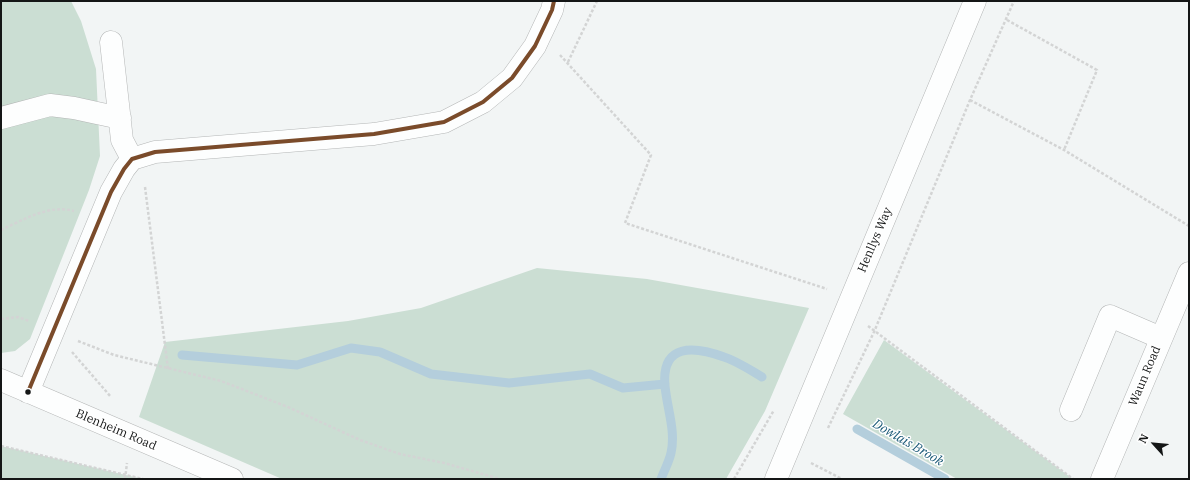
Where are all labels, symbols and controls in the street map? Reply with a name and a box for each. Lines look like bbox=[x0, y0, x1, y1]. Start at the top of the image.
street label: Henllys Way bbox=[855, 205, 895, 275]
street label: Waun Road bbox=[1126, 344, 1164, 408]
unlabelled marker bbox=[23, 387, 33, 397]
street label: Blenheim Road bbox=[73, 407, 159, 453]
water label: Dowlais Brook bbox=[870, 416, 946, 470]
north arrow bbox=[1134, 424, 1174, 464]
text: N bbox=[1135, 432, 1152, 446]

